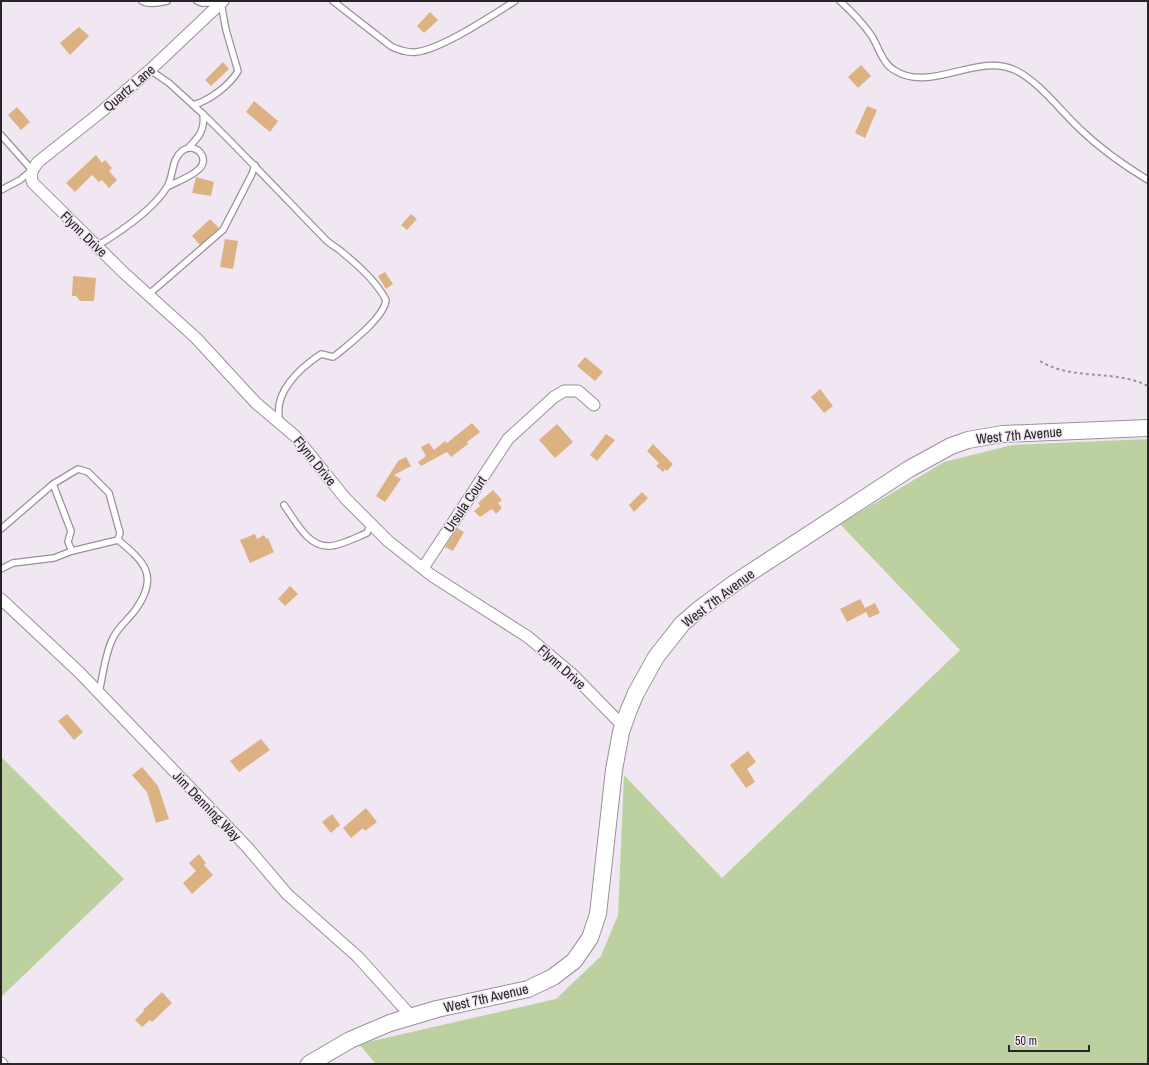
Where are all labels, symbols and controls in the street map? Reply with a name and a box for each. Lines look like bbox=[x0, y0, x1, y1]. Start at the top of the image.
street label: Quartz Lane bbox=[99, 60, 159, 116]
street label: Flynn Drive bbox=[57, 207, 111, 261]
street label: West 7th Avenue bbox=[975, 422, 1063, 448]
street label: Flynn Drive bbox=[290, 433, 340, 489]
street label: Ursula Court bbox=[440, 472, 490, 536]
street label: West 7th Avenue bbox=[678, 565, 758, 631]
street label: Flynn Drive bbox=[534, 641, 590, 693]
street label: Jim Denning Way bbox=[169, 767, 245, 845]
street label: West 7th Avenue bbox=[442, 980, 530, 1016]
scale bar bbox=[1009, 1027, 1089, 1053]
text: 50 m bbox=[1015, 1033, 1037, 1049]

